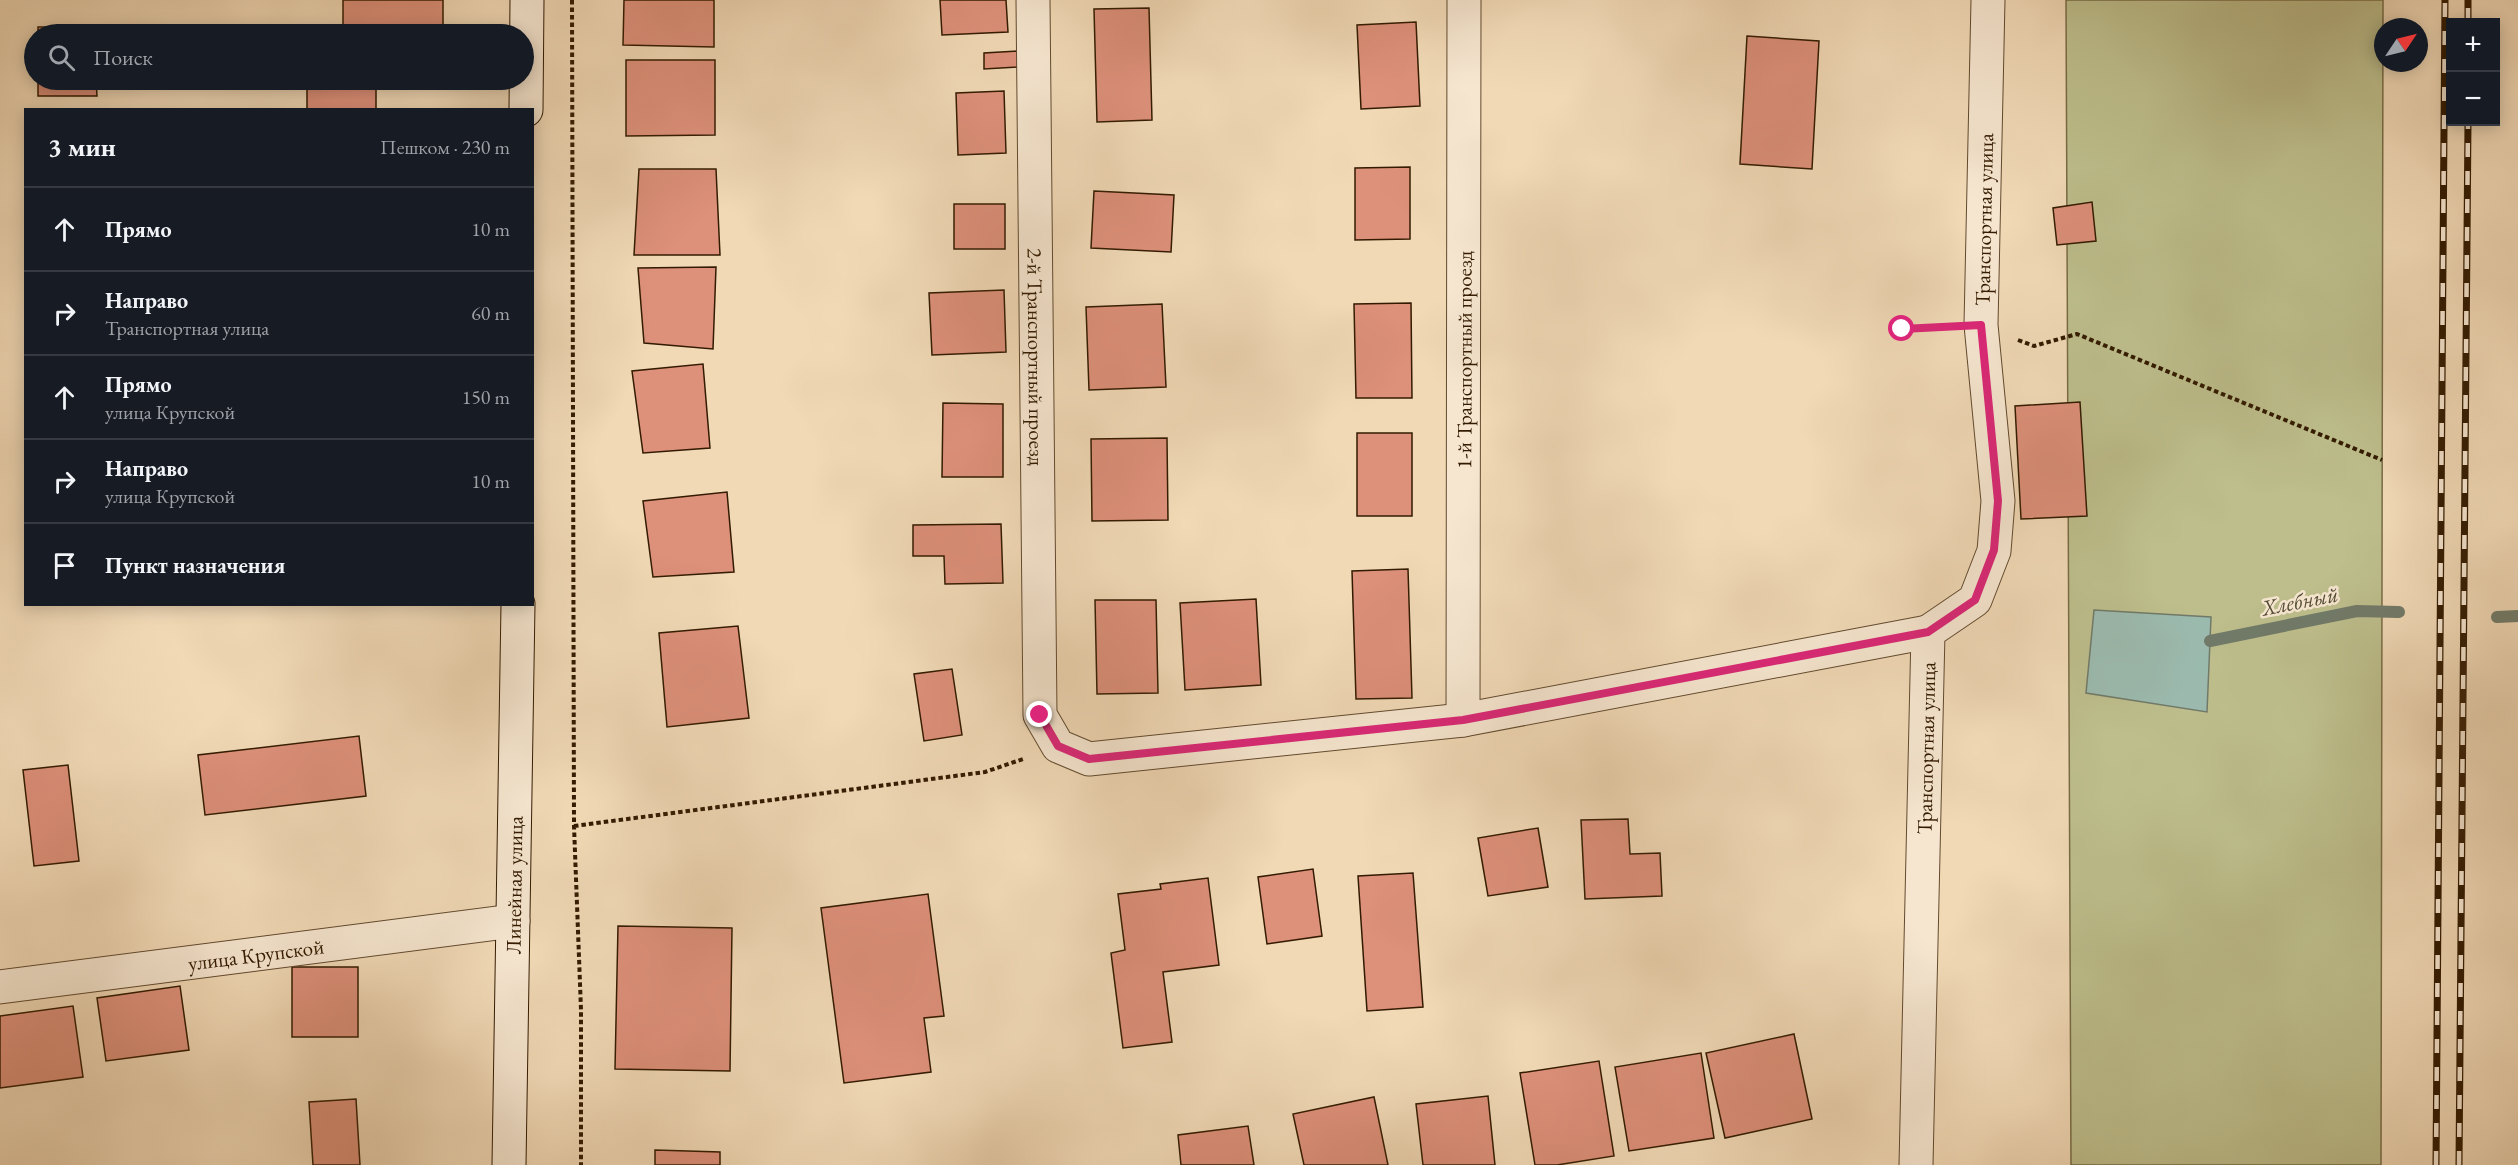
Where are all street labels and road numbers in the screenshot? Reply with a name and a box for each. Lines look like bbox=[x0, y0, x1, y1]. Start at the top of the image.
street label: Транспортная улица bbox=[1968, 132, 1999, 306]
street label: 2-й Транспортный проезд bbox=[1022, 248, 1051, 467]
street label: 1-й Транспортный проезд bbox=[1450, 250, 1477, 469]
street label: Транспортная улица bbox=[1910, 661, 1941, 835]
street label: Линейная улица bbox=[499, 815, 528, 954]
street label: улица Крупской bbox=[186, 932, 325, 976]

